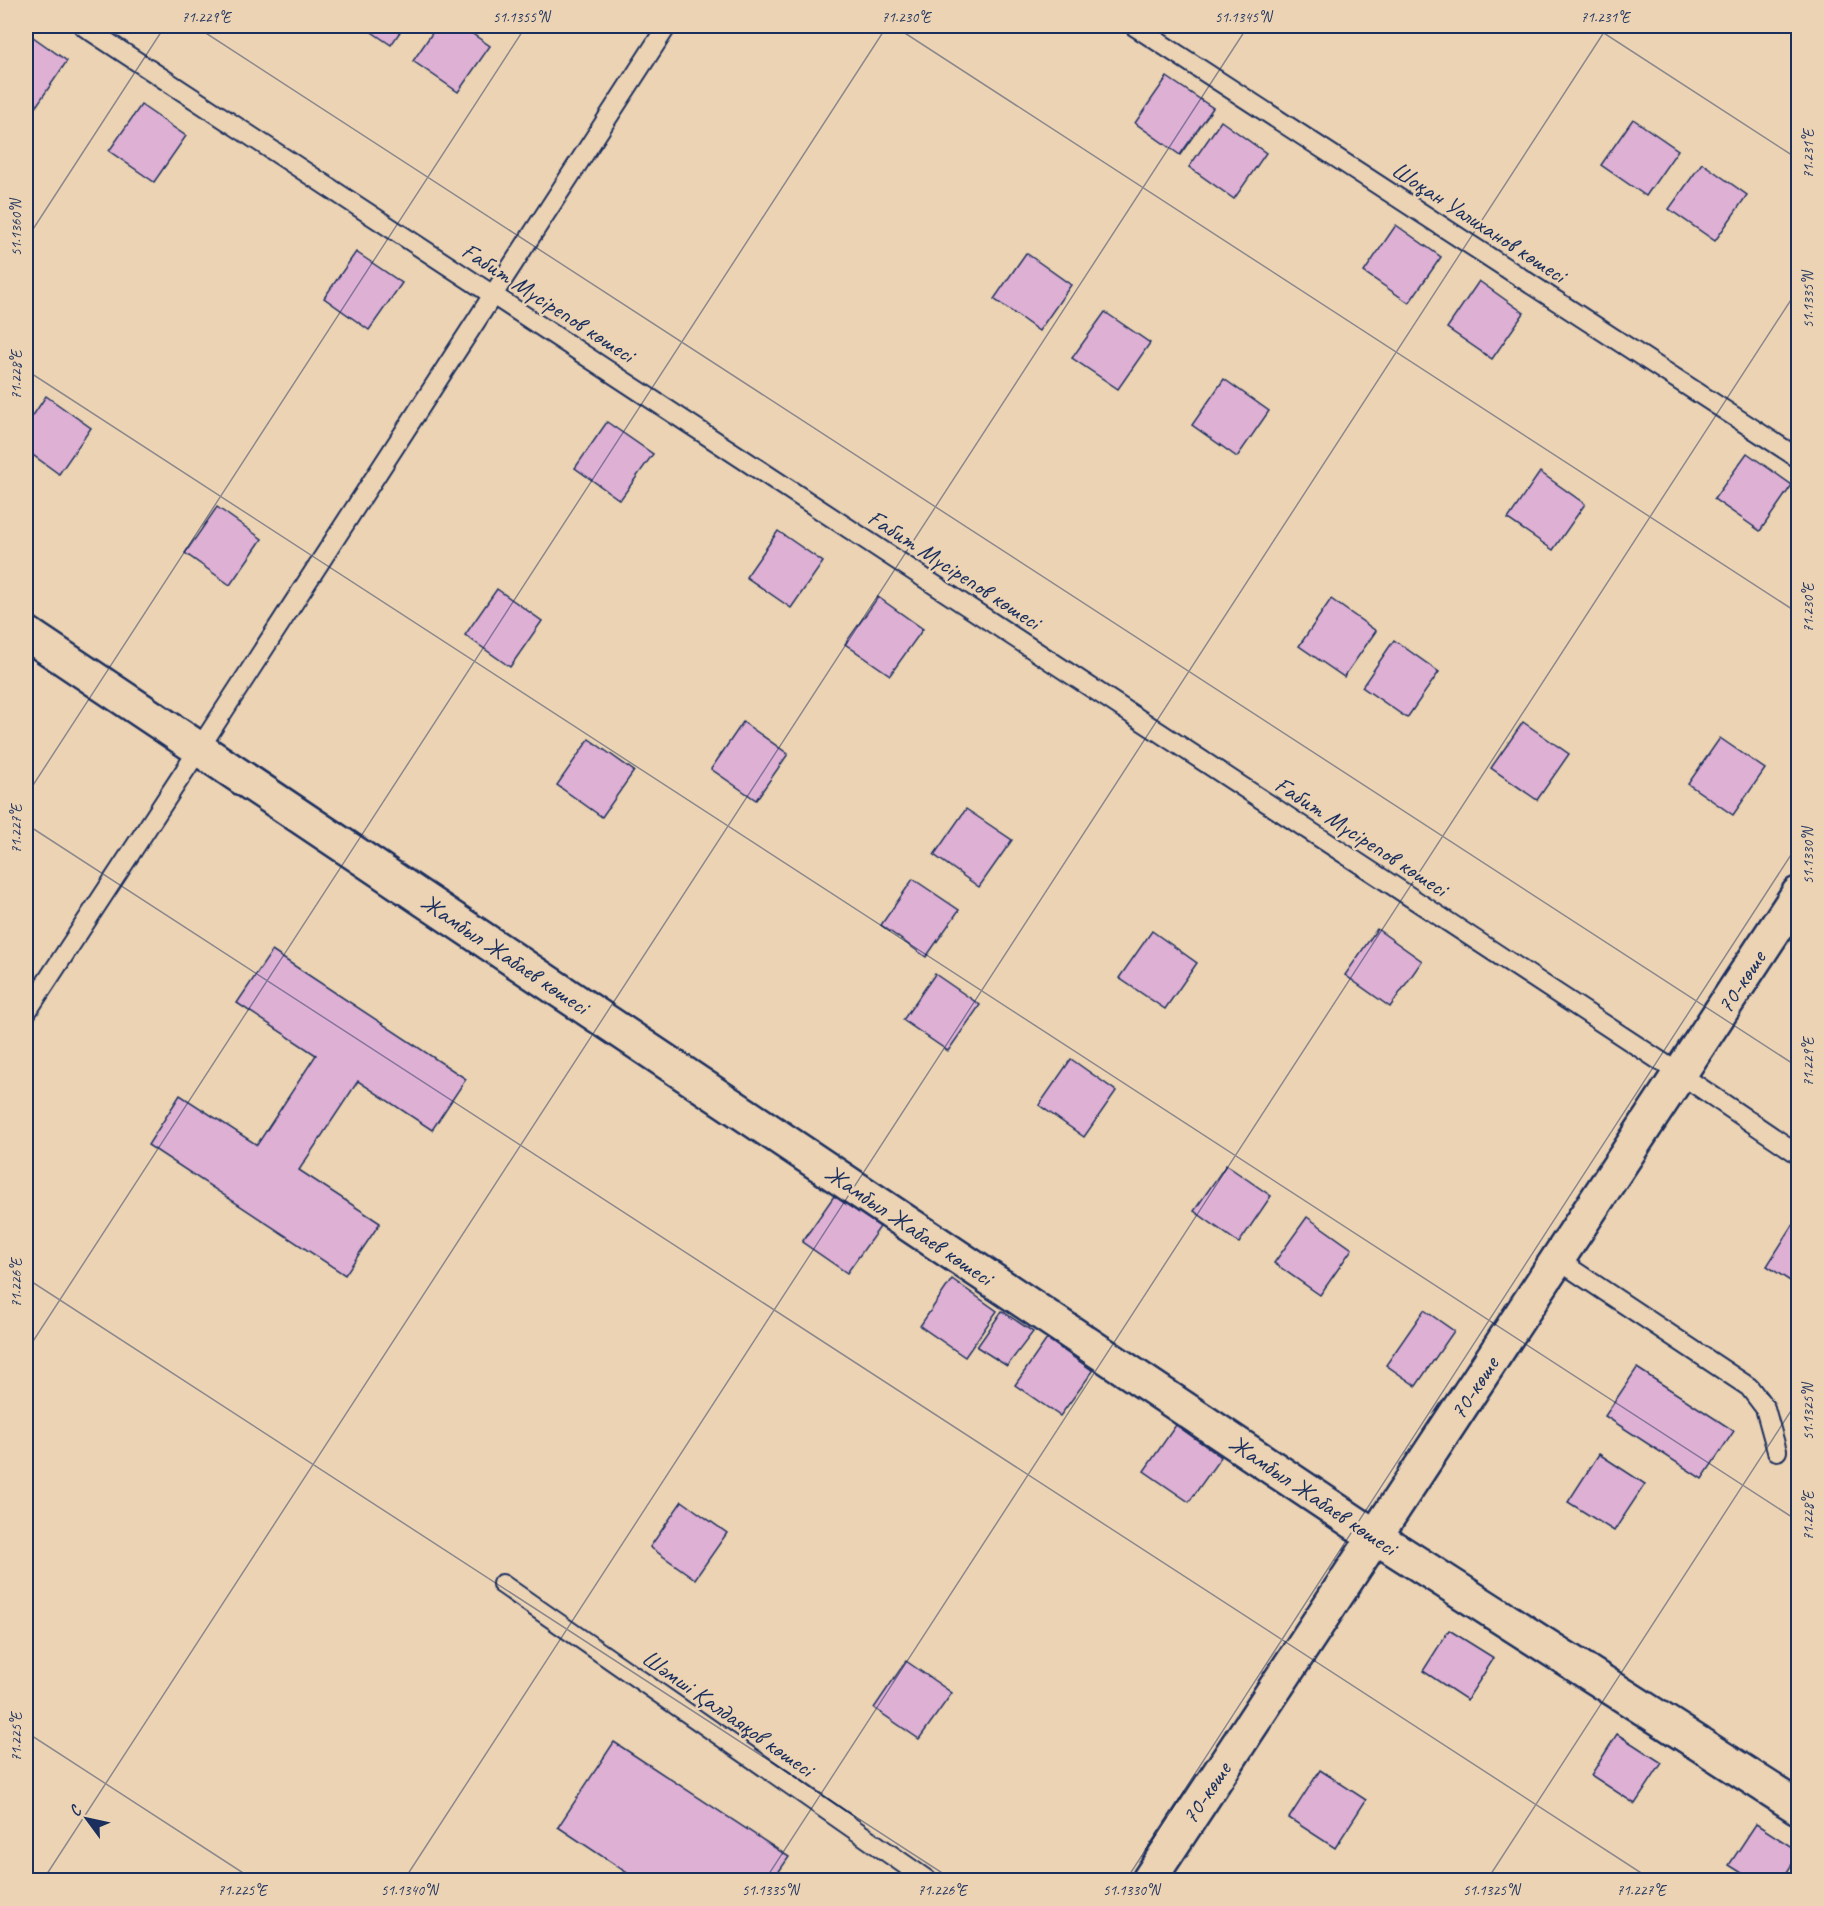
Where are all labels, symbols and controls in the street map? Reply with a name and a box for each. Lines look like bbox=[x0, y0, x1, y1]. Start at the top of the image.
text: 71.229°E bbox=[182, 8, 233, 27]
text: 51.1355°N bbox=[493, 8, 552, 27]
text: 71.230°E bbox=[882, 8, 933, 27]
text: 51.1345°N bbox=[1215, 8, 1274, 27]
text: 71.231°E bbox=[1581, 8, 1632, 27]
text: 71.231°E bbox=[1799, 127, 1818, 178]
street label: Шоқан Уалиханов көшесі bbox=[1386, 154, 1574, 291]
text: 51.1360°N bbox=[7, 197, 26, 256]
street label: Ғабит Мүсірепов көшесі bbox=[456, 235, 643, 371]
text: 51.1335°N bbox=[1799, 269, 1818, 328]
text: 71.228°E bbox=[7, 348, 26, 399]
street label: Ғабит Мүсірепов көшесі bbox=[862, 502, 1049, 638]
text: 71.230°E bbox=[1799, 581, 1818, 632]
street label: Ғабит Мүсірепов көшесі bbox=[1269, 769, 1456, 905]
text: 71.227°E bbox=[7, 802, 26, 853]
text: 51.1330°N bbox=[1799, 825, 1818, 884]
street label: Жамбыл Жабаев көшесі bbox=[415, 887, 597, 1023]
street label: 70-көше bbox=[1710, 943, 1773, 1019]
text: 71.229°E bbox=[1799, 1035, 1818, 1086]
street label: Жамбыл Жабаев көшесі bbox=[819, 1158, 1001, 1294]
text: 71.226°E bbox=[7, 1256, 26, 1307]
street label: 70-көше bbox=[1443, 1349, 1506, 1425]
text: 51.1325°N bbox=[1799, 1381, 1818, 1440]
street label: Жамбыл Жабаев көшесі bbox=[1223, 1428, 1405, 1564]
text: 71.228°E bbox=[1799, 1489, 1818, 1540]
street label: Шәмші Қалдаяқов көшесі bbox=[636, 1643, 822, 1785]
text: 71.225°E bbox=[7, 1710, 26, 1761]
street label: 70-көше bbox=[1174, 1754, 1239, 1830]
north arrow bbox=[57, 1789, 117, 1849]
text: С bbox=[65, 1801, 87, 1820]
text: 71.225°E bbox=[218, 1881, 269, 1900]
text: 51.1340°N bbox=[381, 1881, 440, 1900]
text: 51.1335°N bbox=[742, 1881, 801, 1900]
text: 71.226°E bbox=[918, 1881, 969, 1900]
text: 51.1330°N bbox=[1103, 1881, 1162, 1900]
text: 51.1325°N bbox=[1463, 1881, 1522, 1900]
text: 71.227°E bbox=[1617, 1881, 1668, 1900]

